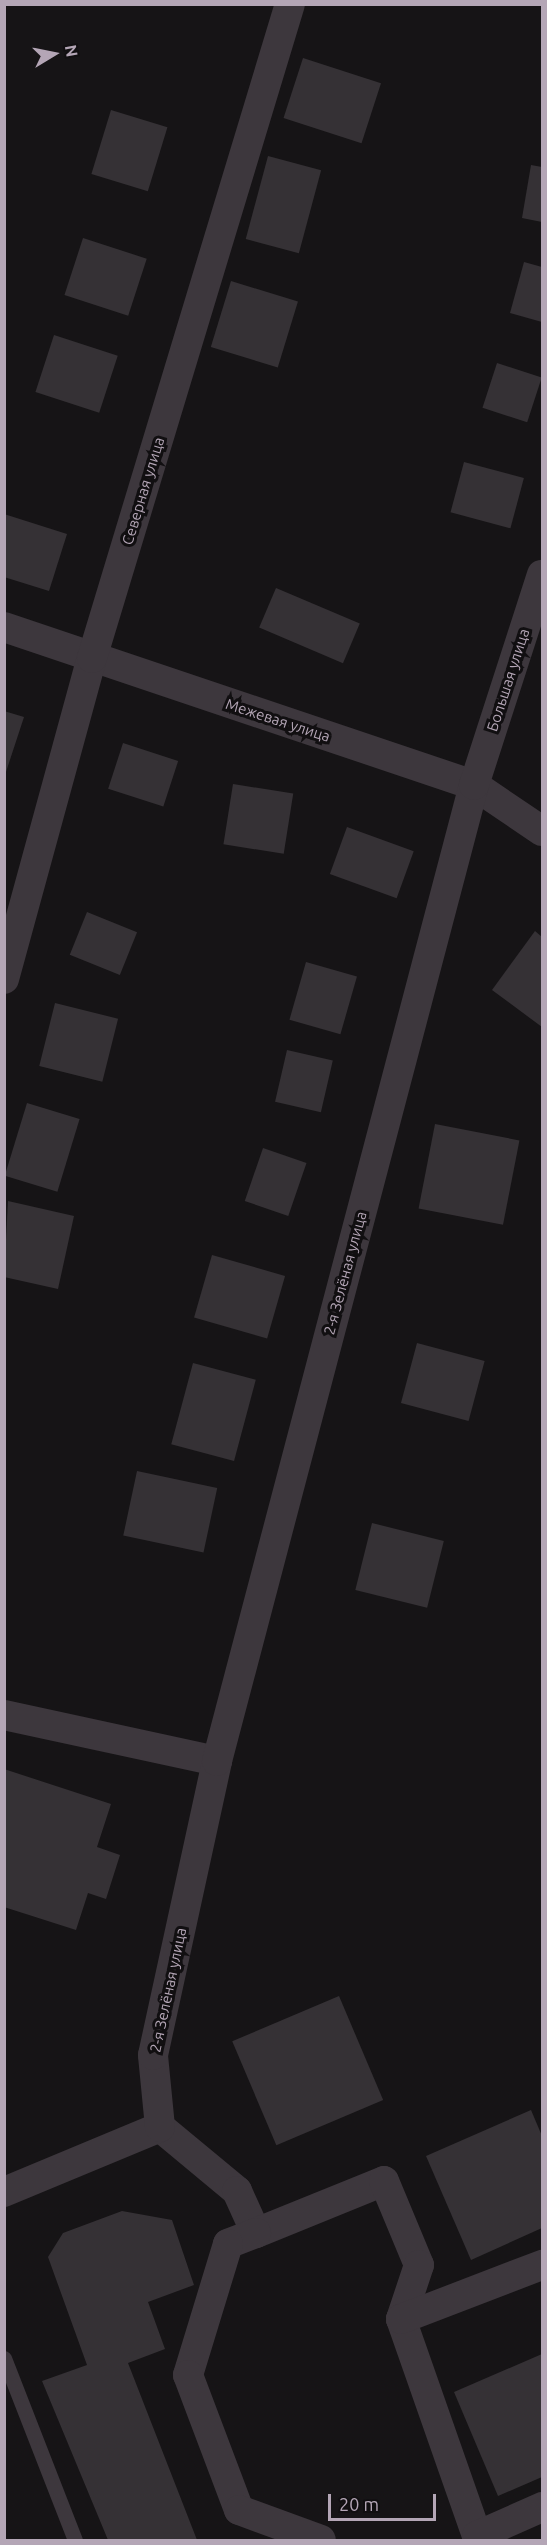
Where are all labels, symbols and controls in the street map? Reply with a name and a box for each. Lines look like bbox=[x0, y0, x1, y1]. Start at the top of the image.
north arrow bbox=[24, 24, 84, 84]
text: N bbox=[62, 43, 82, 58]
street label: Северная улица bbox=[118, 435, 168, 547]
street label: Большая улица bbox=[483, 626, 533, 734]
street label: Межевая улица bbox=[223, 695, 333, 745]
street label: 2-я Зелёная улица bbox=[320, 1209, 370, 1337]
street label: 2-я Зелёная улица bbox=[146, 1926, 190, 2054]
scale bar bbox=[331, 2482, 439, 2520]
text: 20 m bbox=[339, 2494, 379, 2514]

